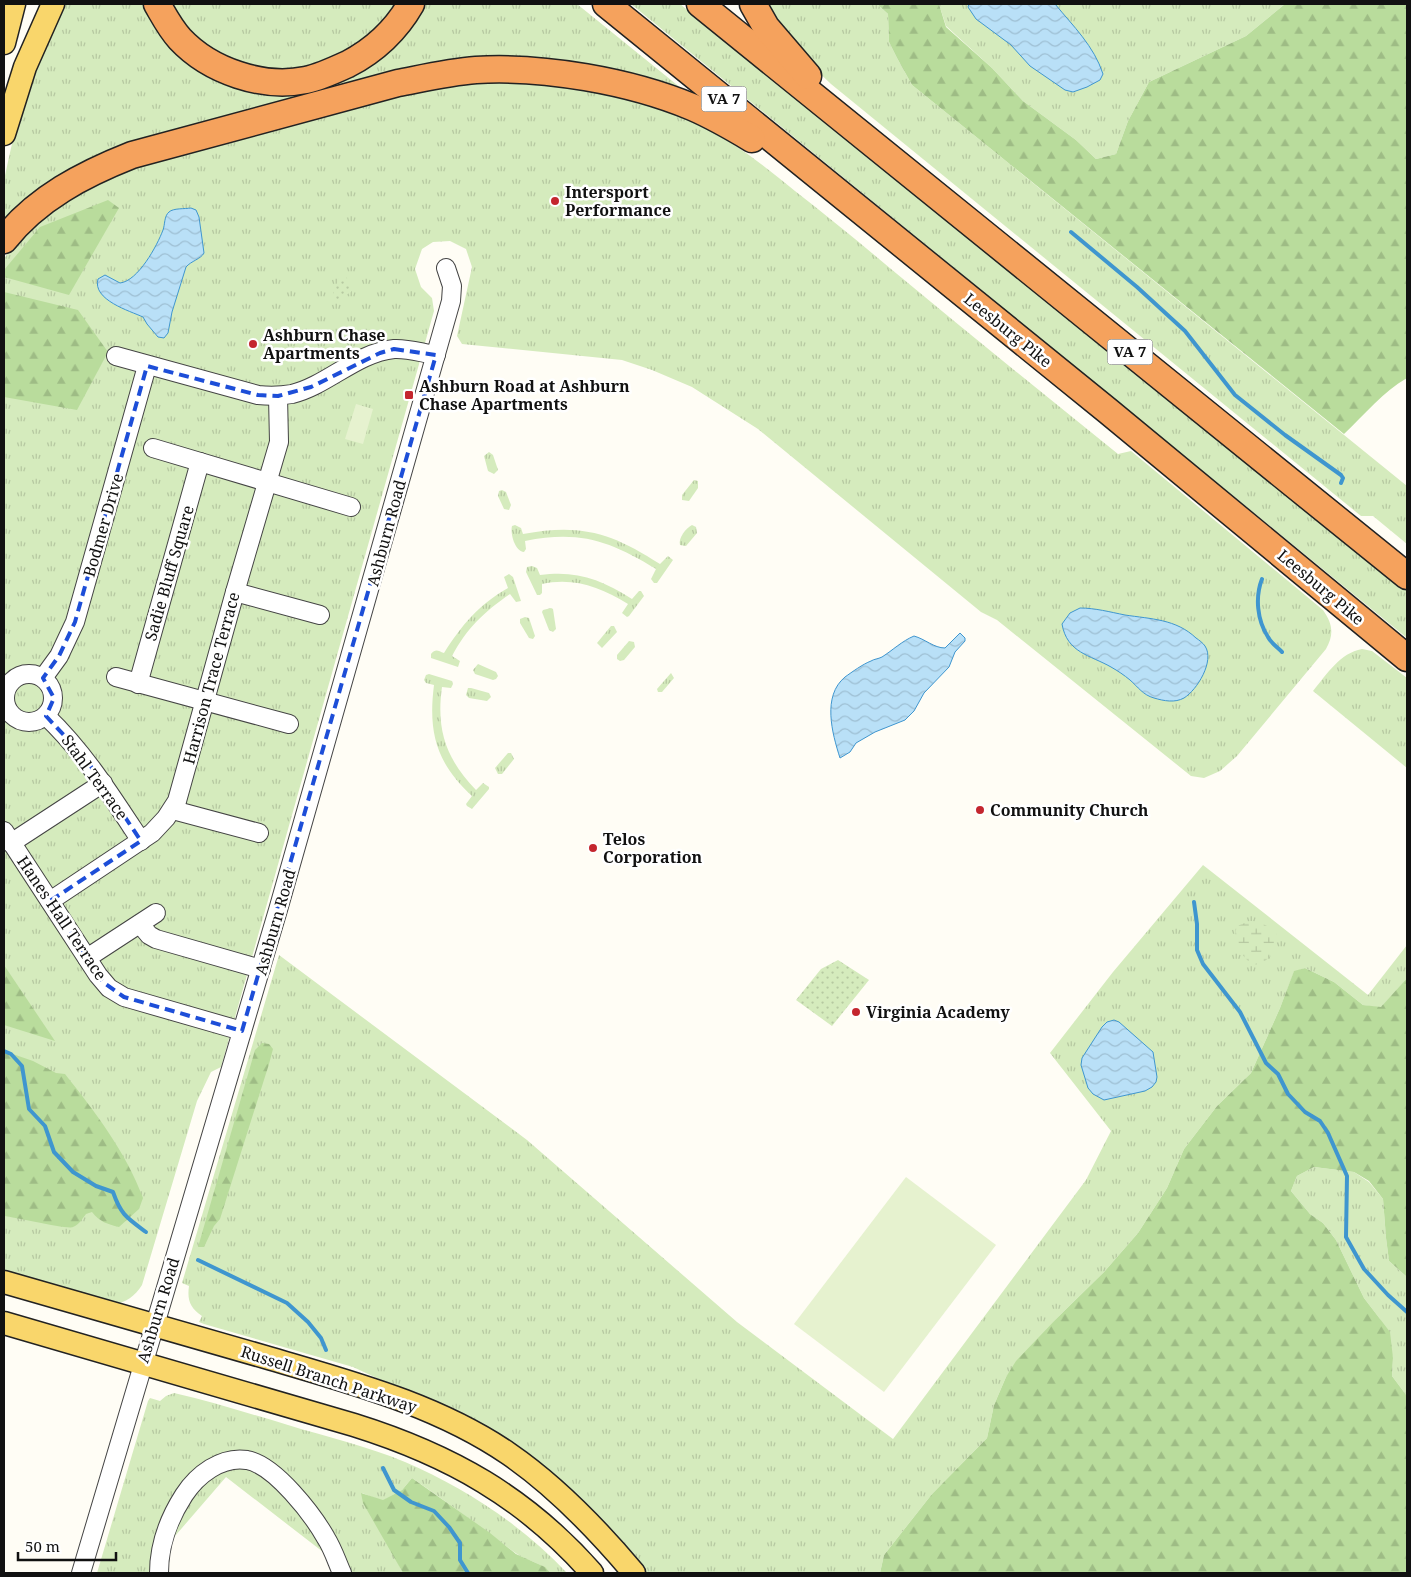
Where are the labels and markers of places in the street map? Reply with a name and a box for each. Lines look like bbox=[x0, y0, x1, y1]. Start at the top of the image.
place label: Intersport Performance bbox=[565, 181, 671, 221]
marker: Intersport Performance bbox=[549, 195, 561, 207]
place label: Ashburn Chase Apartments bbox=[263, 324, 386, 364]
marker: Ashburn Chase Apartments bbox=[247, 338, 259, 350]
place label: Ashburn Road at Ashburn Chase Apartments bbox=[419, 375, 630, 415]
marker: Ashburn Road at Ashburn Chase Apartments bbox=[403, 389, 415, 401]
place label: Community Church bbox=[990, 799, 1149, 821]
marker: Community Church bbox=[974, 804, 986, 816]
place label: Telos Corporation bbox=[603, 828, 703, 868]
marker: Telos Corporation bbox=[587, 842, 599, 854]
place label: Virginia Academy bbox=[866, 1001, 1011, 1023]
marker: Virginia Academy bbox=[850, 1006, 862, 1018]

